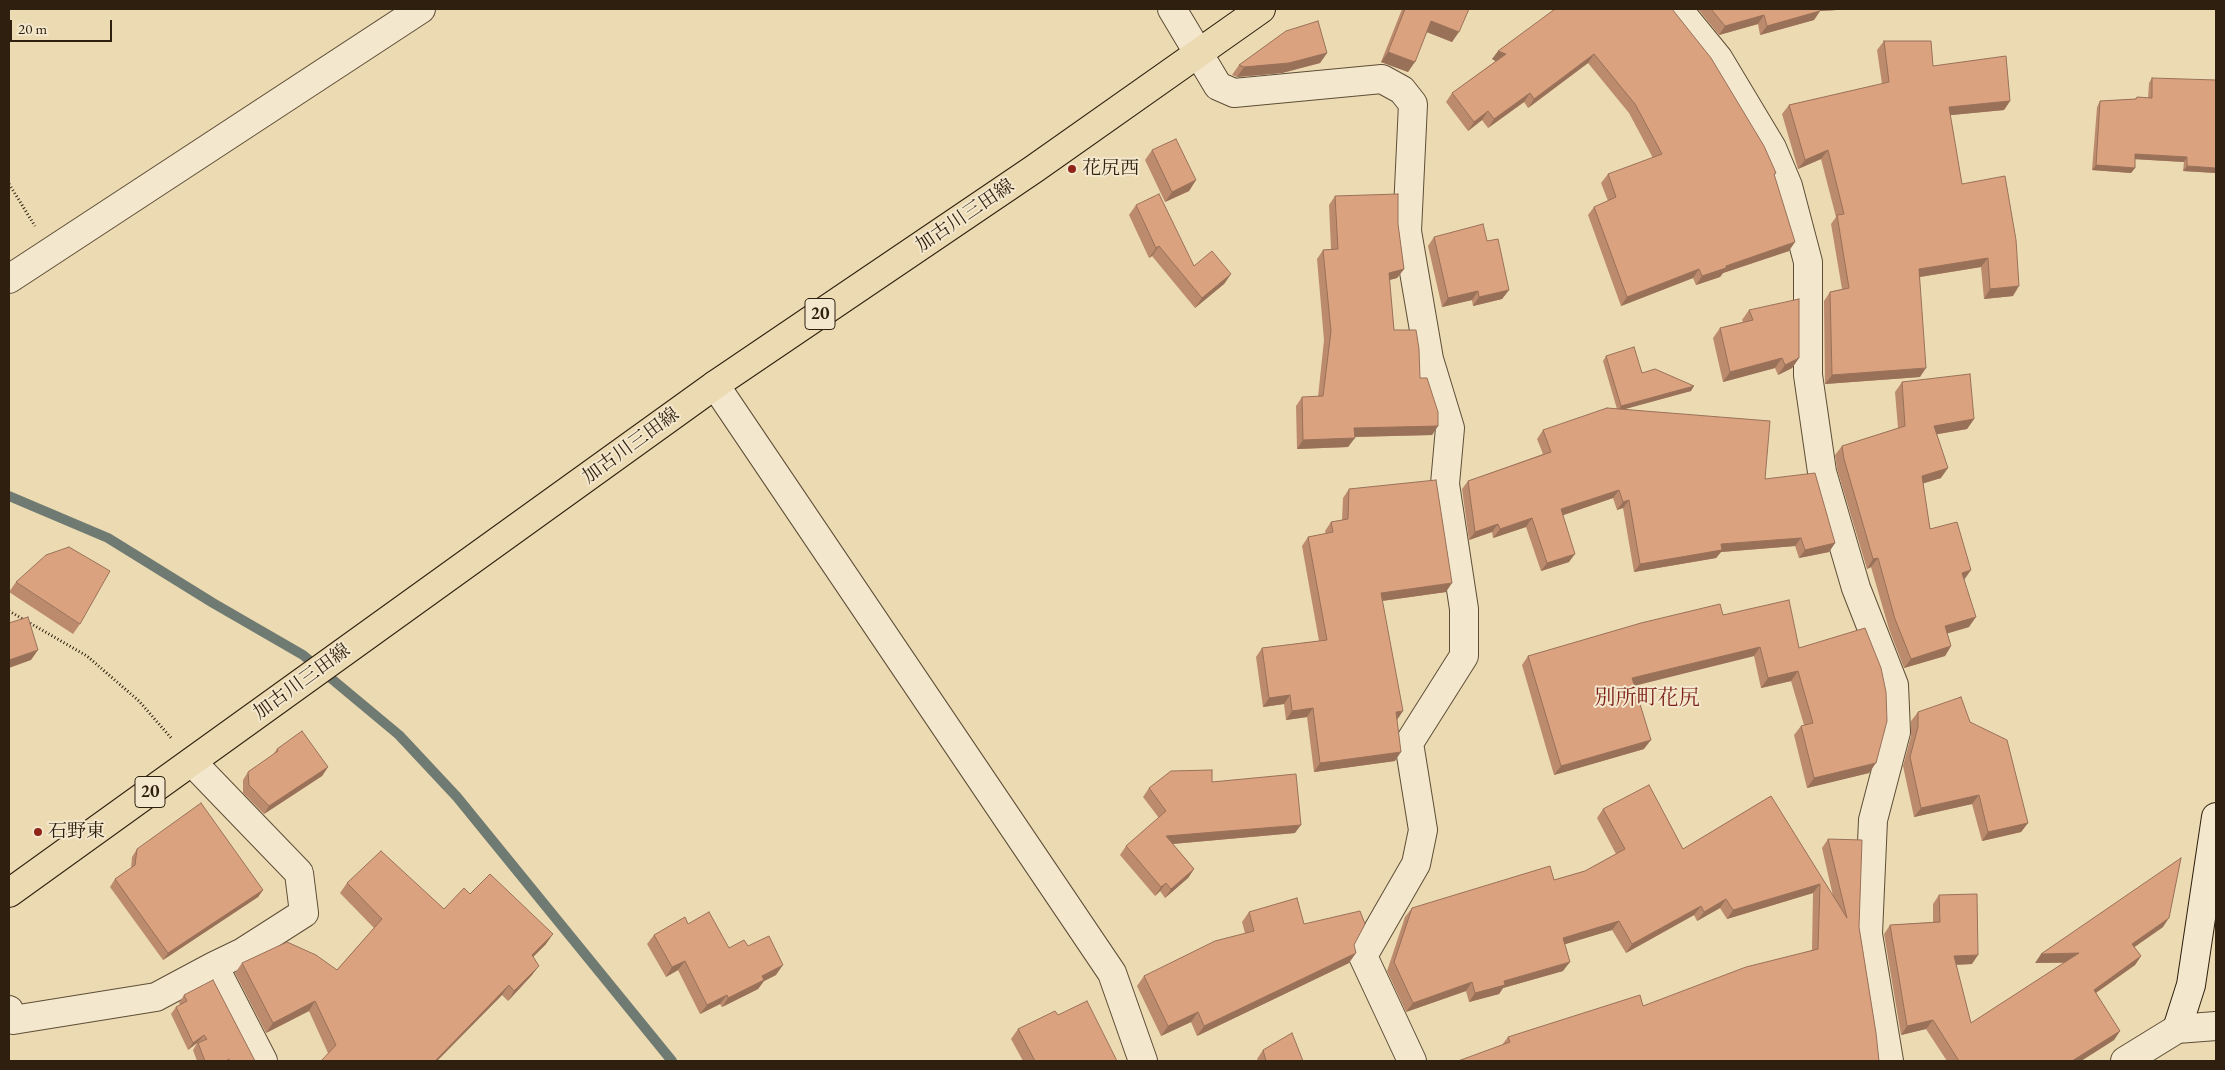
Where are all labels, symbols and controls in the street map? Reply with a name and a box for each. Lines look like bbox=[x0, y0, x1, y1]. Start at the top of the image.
scale bar bbox=[12, 10, 115, 42]
text: 20 m bbox=[18, 19, 47, 38]
place label: 花尻西 bbox=[1082, 158, 1139, 180]
marker: 花尻西 bbox=[1066, 163, 1078, 175]
street label: 加古川三田線 bbox=[911, 175, 1019, 257]
road number: 20 bbox=[805, 298, 835, 329]
street label: 加古川三田線 bbox=[578, 403, 684, 489]
street label: 加古川三田線 bbox=[249, 639, 355, 725]
district label: 別所町花尻 bbox=[1595, 685, 1699, 711]
road number: 20 bbox=[135, 776, 165, 808]
place label: 石野東 bbox=[48, 821, 105, 843]
marker: 石野東 bbox=[32, 826, 44, 838]

